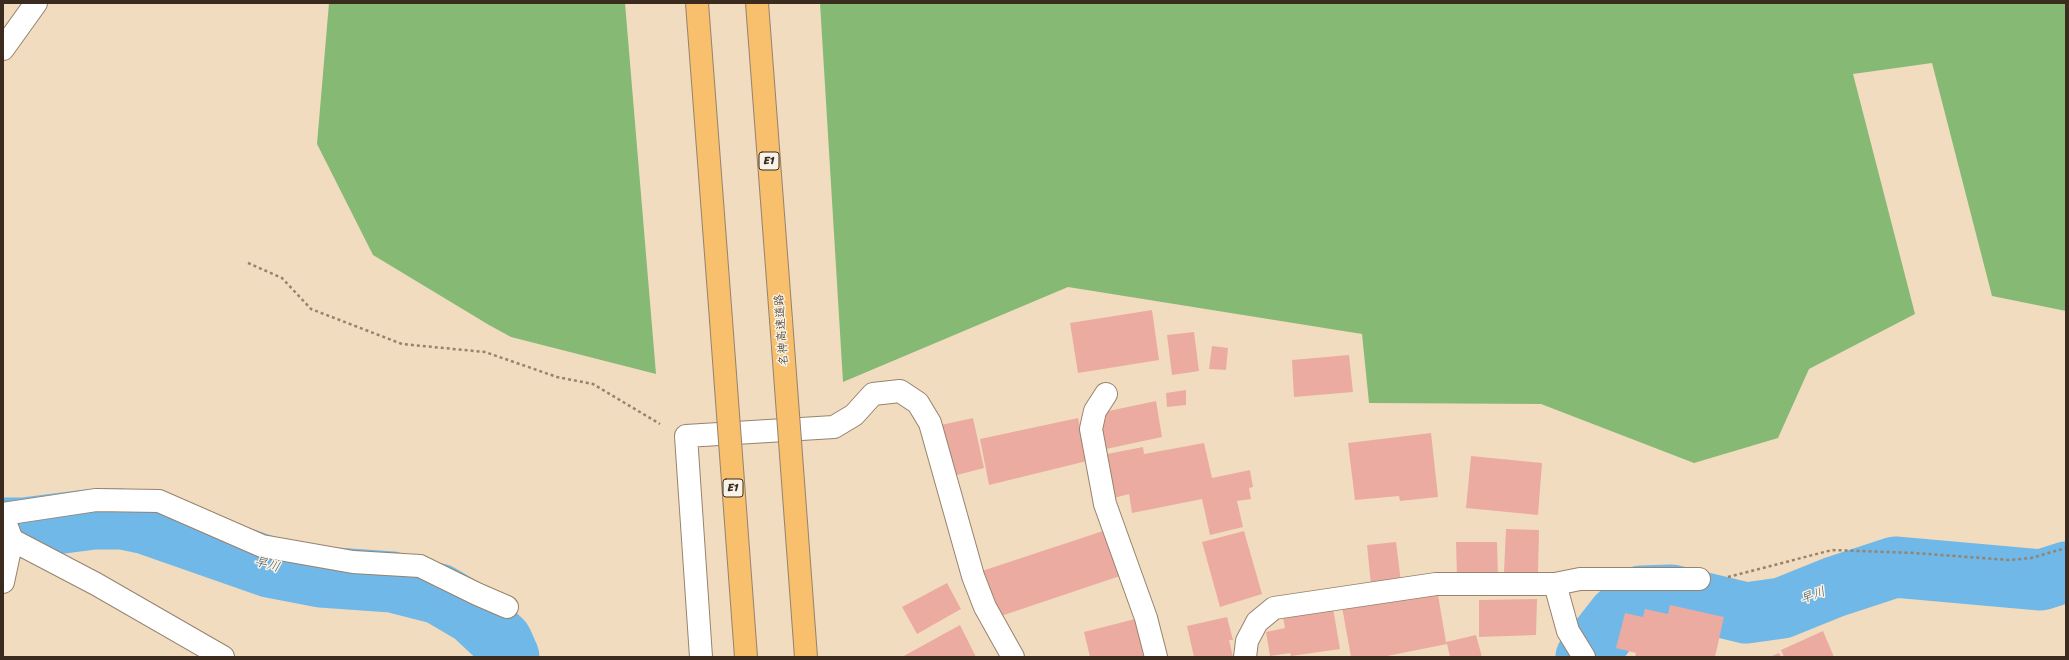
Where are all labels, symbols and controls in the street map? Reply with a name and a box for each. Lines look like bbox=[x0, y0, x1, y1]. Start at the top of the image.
road number: E1 bbox=[759, 152, 779, 170]
street label: 名神高速道路 bbox=[772, 294, 792, 366]
road number: E1 bbox=[723, 479, 743, 497]
water label: 早川 bbox=[252, 554, 282, 576]
water label: 早川 bbox=[1798, 584, 1828, 608]

